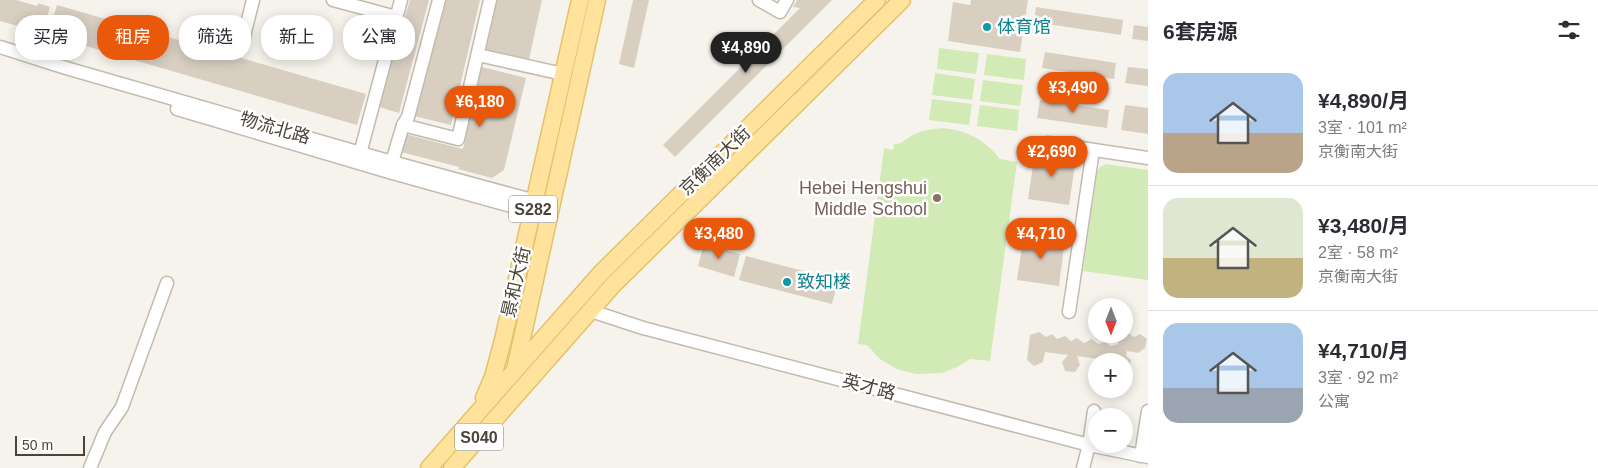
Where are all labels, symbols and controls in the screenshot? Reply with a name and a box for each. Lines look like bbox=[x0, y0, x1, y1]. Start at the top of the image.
chip: 买房 bbox=[15, 15, 87, 60]
chip: 租房 bbox=[97, 15, 169, 60]
chip: 筛选 bbox=[179, 15, 251, 60]
chip: 新上 bbox=[261, 15, 333, 60]
chip: 公寓 bbox=[343, 15, 415, 60]
icon: filters bbox=[1555, 16, 1583, 44]
place label: 体育馆 bbox=[997, 17, 1051, 37]
text: 6套房源 bbox=[1163, 20, 1238, 43]
marker: 体育馆 bbox=[981, 21, 993, 33]
pin: ¥4,890 bbox=[705, 32, 787, 74]
text: ¥4,890 bbox=[722, 39, 770, 56]
pin: ¥3,490 bbox=[1032, 72, 1114, 114]
text: ¥3,490 bbox=[1049, 79, 1097, 96]
pin: ¥6,180 bbox=[439, 86, 521, 128]
text: ¥4,890/月 bbox=[1318, 89, 1409, 112]
text: ¥6,180 bbox=[456, 93, 504, 110]
icon: home bbox=[1203, 93, 1263, 153]
street label: 物流北路 bbox=[238, 108, 312, 148]
text: 3室 · 101 m² bbox=[1318, 119, 1407, 136]
street label: 京衡南大街 bbox=[676, 123, 754, 199]
pin: ¥2,690 bbox=[1011, 136, 1093, 178]
text: ¥2,690 bbox=[1028, 143, 1076, 160]
text: 京衡南大街 bbox=[1318, 143, 1398, 160]
place label: Hebei Hengshui Middle School bbox=[799, 178, 927, 219]
marker: Hebei Hengshui Middle School bbox=[931, 192, 943, 204]
road number: S282 bbox=[509, 195, 557, 222]
text: ¥3,480/月 bbox=[1318, 214, 1409, 237]
pin: ¥3,480 bbox=[678, 218, 760, 260]
pin: ¥4,710 bbox=[1000, 218, 1082, 260]
icon: home bbox=[1203, 218, 1263, 278]
text: ¥3,480 bbox=[695, 225, 743, 242]
text: ¥4,710 bbox=[1017, 225, 1065, 242]
text: 2室 · 58 m² bbox=[1318, 244, 1398, 261]
street label: 景和大街 bbox=[498, 245, 534, 319]
text: 京衡南大街 bbox=[1318, 268, 1398, 285]
place label: 致知楼 bbox=[797, 272, 851, 292]
marker: 致知楼 bbox=[781, 276, 793, 288]
north arrow bbox=[1088, 298, 1132, 342]
map controls bbox=[1088, 298, 1133, 453]
text: ¥4,710/月 bbox=[1318, 339, 1409, 362]
icon: home bbox=[1203, 343, 1263, 403]
button: + bbox=[1088, 353, 1133, 398]
text: 3室 · 92 m² bbox=[1318, 369, 1398, 386]
street label: 英才路 bbox=[840, 370, 898, 404]
text: 公寓 bbox=[1318, 393, 1350, 410]
button: − bbox=[1088, 408, 1133, 453]
road number: S040 bbox=[455, 424, 503, 451]
scale bar bbox=[15, 433, 85, 456]
text: 50 m bbox=[22, 437, 53, 453]

